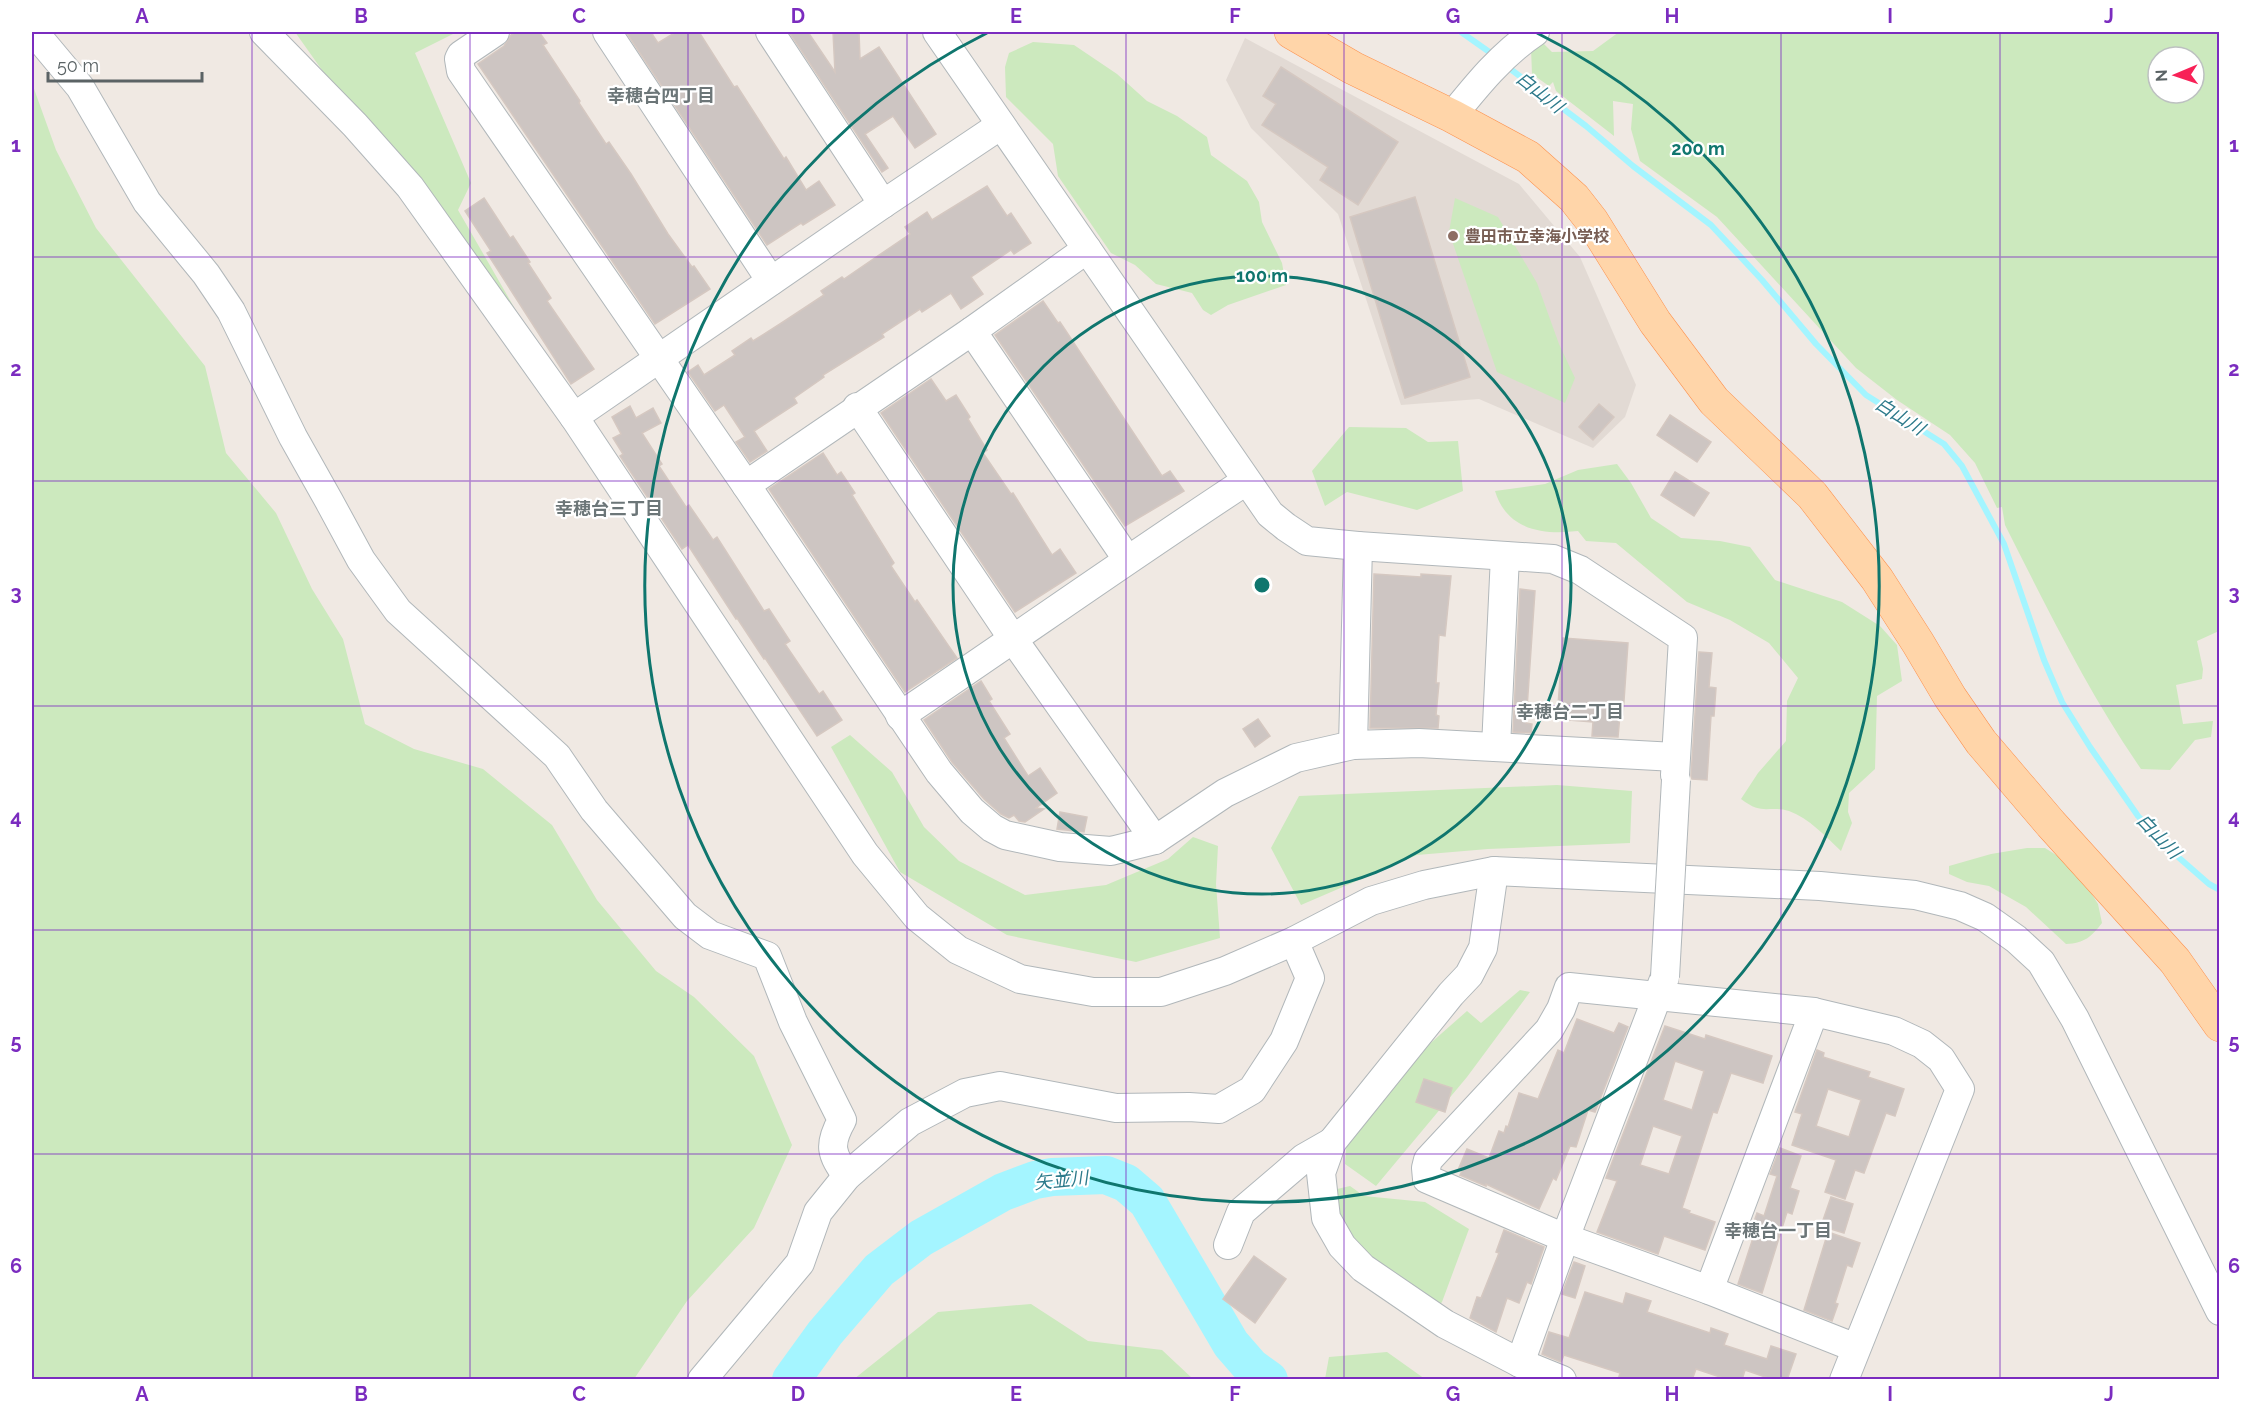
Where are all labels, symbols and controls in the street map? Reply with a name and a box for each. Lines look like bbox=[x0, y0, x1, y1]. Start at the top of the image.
text: A bbox=[135, 4, 149, 28]
text: B bbox=[354, 4, 368, 28]
text: C bbox=[572, 4, 586, 28]
text: D bbox=[791, 4, 805, 28]
text: E bbox=[1010, 4, 1022, 28]
text: F bbox=[1229, 4, 1241, 28]
text: G bbox=[1446, 4, 1460, 28]
text: H bbox=[1665, 4, 1679, 28]
text: I bbox=[1887, 4, 1893, 28]
text: J bbox=[2104, 4, 2114, 28]
scale bar bbox=[48, 45, 202, 83]
north arrow bbox=[2146, 45, 2206, 105]
text: 50 m bbox=[57, 55, 99, 76]
water label: 白山川 bbox=[1512, 67, 1569, 118]
text: N bbox=[2152, 69, 2171, 82]
district label: 幸穂台四丁目 bbox=[607, 85, 715, 106]
text: 1 bbox=[11, 133, 21, 157]
text: 1 bbox=[2229, 133, 2239, 157]
text: 200 m bbox=[1671, 138, 1725, 159]
place label: 豊田市立幸海小学校 bbox=[1465, 227, 1609, 246]
marker: 豊田市立幸海小学校 bbox=[1446, 229, 1460, 243]
text: 100 m bbox=[1236, 265, 1288, 286]
text: 2 bbox=[10, 357, 22, 381]
text: 2 bbox=[2228, 357, 2240, 381]
water label: 白山川 bbox=[1872, 393, 1930, 440]
district label: 幸穂台三丁目 bbox=[555, 498, 663, 519]
centre of rings bbox=[1252, 575, 1272, 595]
text: 3 bbox=[10, 581, 22, 605]
text: 3 bbox=[2228, 581, 2240, 605]
district label: 幸穂台二丁目 bbox=[1516, 701, 1624, 722]
text: 4 bbox=[10, 805, 22, 829]
text: 4 bbox=[2228, 805, 2240, 829]
water label: 白山川 bbox=[2133, 809, 2187, 864]
text: 5 bbox=[10, 1030, 22, 1054]
text: 5 bbox=[2228, 1030, 2240, 1054]
water label: 矢並川 bbox=[1033, 1167, 1091, 1193]
district label: 幸穂台一丁目 bbox=[1724, 1220, 1832, 1241]
text: 6 bbox=[10, 1254, 22, 1278]
text: 6 bbox=[2228, 1254, 2240, 1278]
text: A bbox=[135, 1382, 149, 1406]
text: B bbox=[354, 1382, 368, 1406]
text: C bbox=[572, 1382, 586, 1406]
text: D bbox=[791, 1382, 805, 1406]
text: E bbox=[1010, 1382, 1022, 1406]
text: F bbox=[1229, 1382, 1241, 1406]
text: G bbox=[1446, 1382, 1460, 1406]
text: H bbox=[1665, 1382, 1679, 1406]
text: I bbox=[1887, 1382, 1893, 1406]
text: J bbox=[2104, 1382, 2114, 1406]

